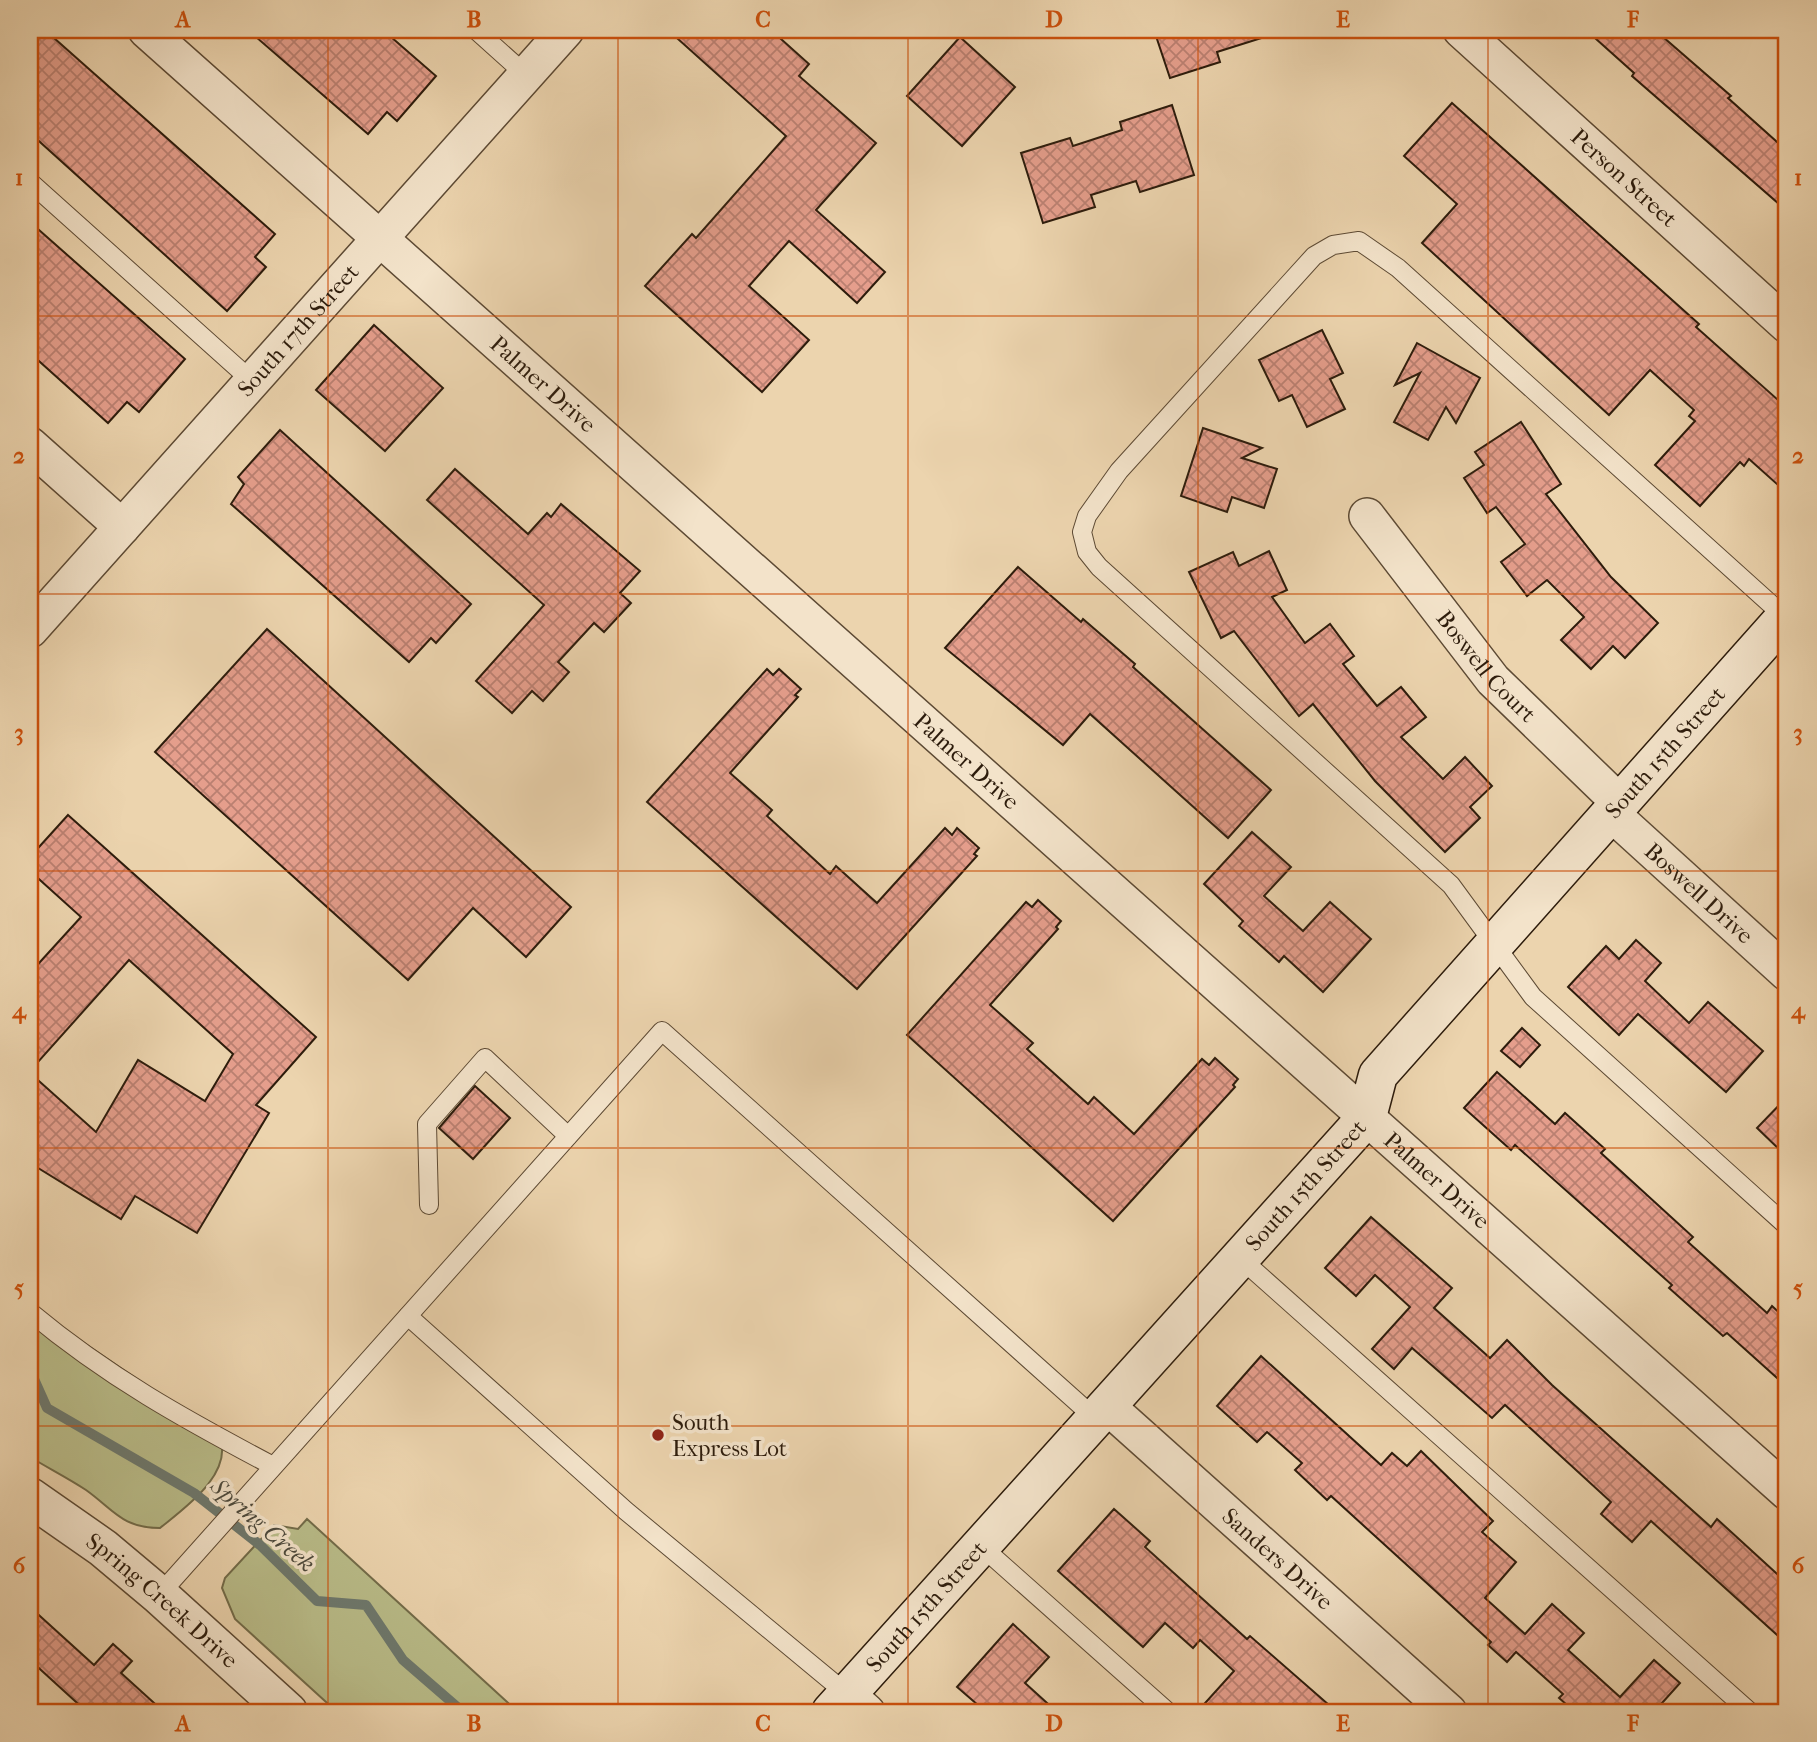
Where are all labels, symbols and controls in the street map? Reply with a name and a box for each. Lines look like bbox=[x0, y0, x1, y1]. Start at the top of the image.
text: A bbox=[174, 6, 192, 33]
text: B bbox=[467, 6, 482, 33]
text: C bbox=[755, 6, 771, 33]
text: D bbox=[1045, 6, 1063, 33]
text: E bbox=[1336, 6, 1350, 33]
text: F bbox=[1626, 6, 1640, 33]
street label: Person Street bbox=[1565, 123, 1682, 233]
text: 1 bbox=[15, 164, 23, 191]
text: 1 bbox=[1794, 164, 1802, 191]
street label: South 17th Street bbox=[232, 259, 364, 402]
street label: Palmer Drive bbox=[485, 330, 601, 438]
text: 2 bbox=[13, 442, 25, 469]
text: 2 bbox=[1792, 442, 1804, 469]
street label: Boswell Court bbox=[1431, 605, 1541, 728]
street label: South 15th Street bbox=[1600, 681, 1731, 824]
street label: Palmer Drive bbox=[908, 707, 1025, 815]
text: 3 bbox=[14, 719, 24, 746]
text: 3 bbox=[1793, 719, 1803, 746]
street label: Boswell Drive bbox=[1639, 837, 1758, 949]
text: 4 bbox=[11, 997, 27, 1024]
text: 4 bbox=[1790, 997, 1806, 1024]
street label: South 15th Street bbox=[1240, 1114, 1372, 1257]
street label: Palmer Drive bbox=[1378, 1127, 1495, 1235]
text: 5 bbox=[14, 1274, 24, 1301]
text: 5 bbox=[1793, 1274, 1803, 1301]
place label: South Express Lot bbox=[672, 1409, 787, 1462]
marker: South Express Lot bbox=[650, 1427, 666, 1443]
water label: Spring Creek bbox=[204, 1471, 321, 1578]
street label: Sanders Drive bbox=[1216, 1503, 1338, 1616]
street label: Spring Creek Drive bbox=[81, 1528, 243, 1674]
street label: South 15th Street bbox=[860, 1536, 992, 1678]
text: 6 bbox=[13, 1552, 26, 1579]
text: 6 bbox=[1792, 1552, 1805, 1579]
text: A bbox=[174, 1710, 192, 1737]
text: B bbox=[467, 1710, 482, 1737]
text: C bbox=[755, 1710, 771, 1737]
text: D bbox=[1045, 1710, 1063, 1737]
text: E bbox=[1336, 1710, 1350, 1737]
text: F bbox=[1626, 1710, 1640, 1737]

